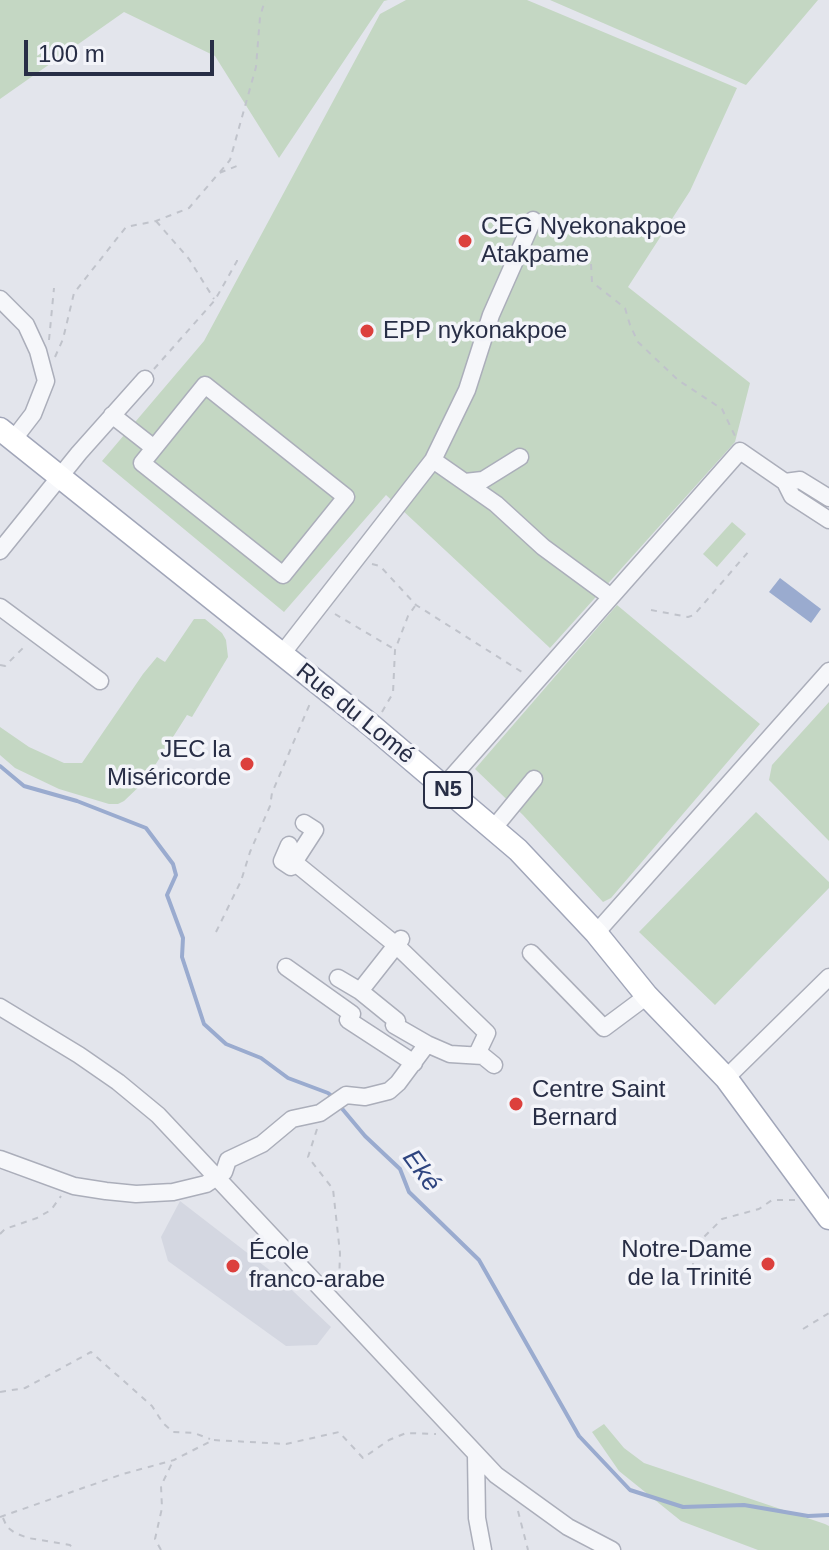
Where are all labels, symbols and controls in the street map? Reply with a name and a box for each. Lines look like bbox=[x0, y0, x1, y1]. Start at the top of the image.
scale bar bbox=[28, 24, 218, 74]
text: 100 m bbox=[38, 40, 105, 67]
place label: CEG Nyekonakpoe Atakpame bbox=[481, 213, 686, 269]
marker: CEG Nyekonakpoe Atakpame bbox=[456, 232, 474, 250]
place label: EPP nykonakpoe bbox=[383, 317, 567, 345]
marker: EPP nykonakpoe bbox=[358, 322, 376, 340]
street label: Rue du Lomé bbox=[290, 657, 420, 771]
place label: JEC la Miséricorde bbox=[107, 736, 231, 792]
marker: JEC la Miséricorde bbox=[238, 755, 256, 773]
road number: N5 bbox=[424, 772, 472, 808]
place label: Centre Saint Bernard bbox=[532, 1076, 665, 1132]
marker: Centre Saint Bernard bbox=[507, 1095, 525, 1113]
water label: Eké bbox=[395, 1144, 447, 1198]
place label: Notre-Dame de la Trinité bbox=[621, 1236, 752, 1292]
place label: École franco-arabe bbox=[249, 1238, 385, 1294]
marker: Notre-Dame de la Trinité bbox=[759, 1255, 777, 1273]
marker: École franco-arabe bbox=[224, 1257, 242, 1275]

